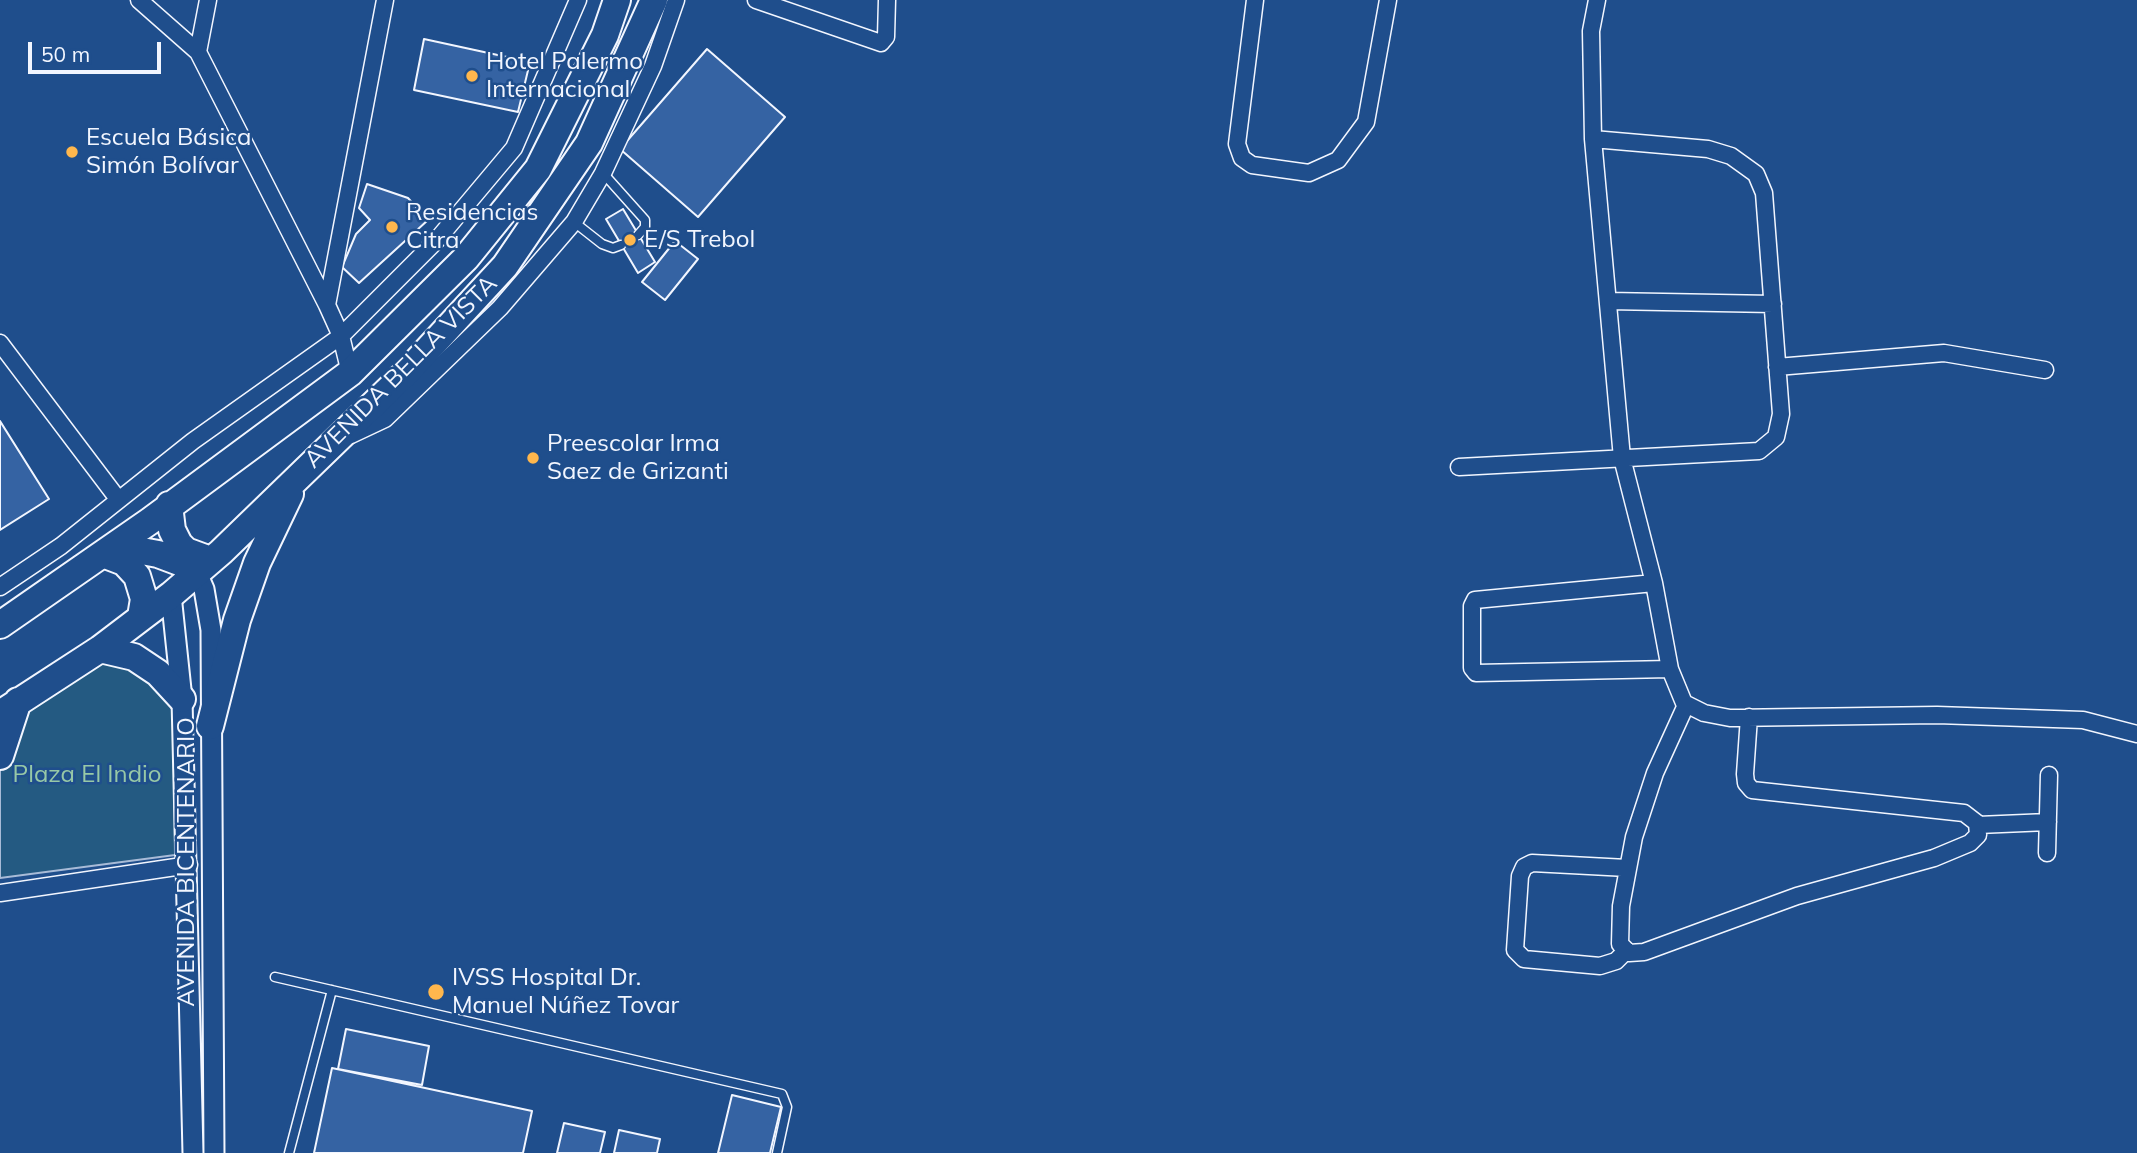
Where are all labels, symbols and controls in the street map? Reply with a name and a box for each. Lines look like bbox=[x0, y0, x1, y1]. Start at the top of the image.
scale bar bbox=[32, 28, 164, 72]
text: 50 m bbox=[41, 41, 90, 67]
place label: Hotel Palermo Internacional bbox=[486, 48, 643, 104]
marker: Hotel Palermo Internacional bbox=[464, 68, 480, 84]
place label: Escuela Básica Simón Bolívar bbox=[86, 124, 252, 180]
marker: Escuela Básica Simón Bolívar bbox=[64, 144, 80, 160]
place label: Residencias Citra bbox=[406, 199, 538, 255]
marker: Residencias Citra bbox=[384, 219, 400, 235]
place label: E/S Trebol bbox=[644, 226, 755, 254]
marker: E/S Trebol bbox=[622, 232, 638, 248]
street label: AVENIDA BELLA VISTA bbox=[299, 270, 503, 474]
place label: Preescolar Irma Saez de Grizanti bbox=[547, 430, 729, 486]
marker: Preescolar Irma Saez de Grizanti bbox=[525, 450, 541, 466]
street label: AVENIDA BICENTENARIO bbox=[173, 717, 201, 1007]
park label: Plaza El Indio bbox=[13, 761, 161, 789]
place label: IVSS Hospital Dr. Manuel Núñez Tovar bbox=[452, 964, 679, 1020]
marker: IVSS Hospital Dr. Manuel Núñez Tovar bbox=[426, 982, 446, 1002]

